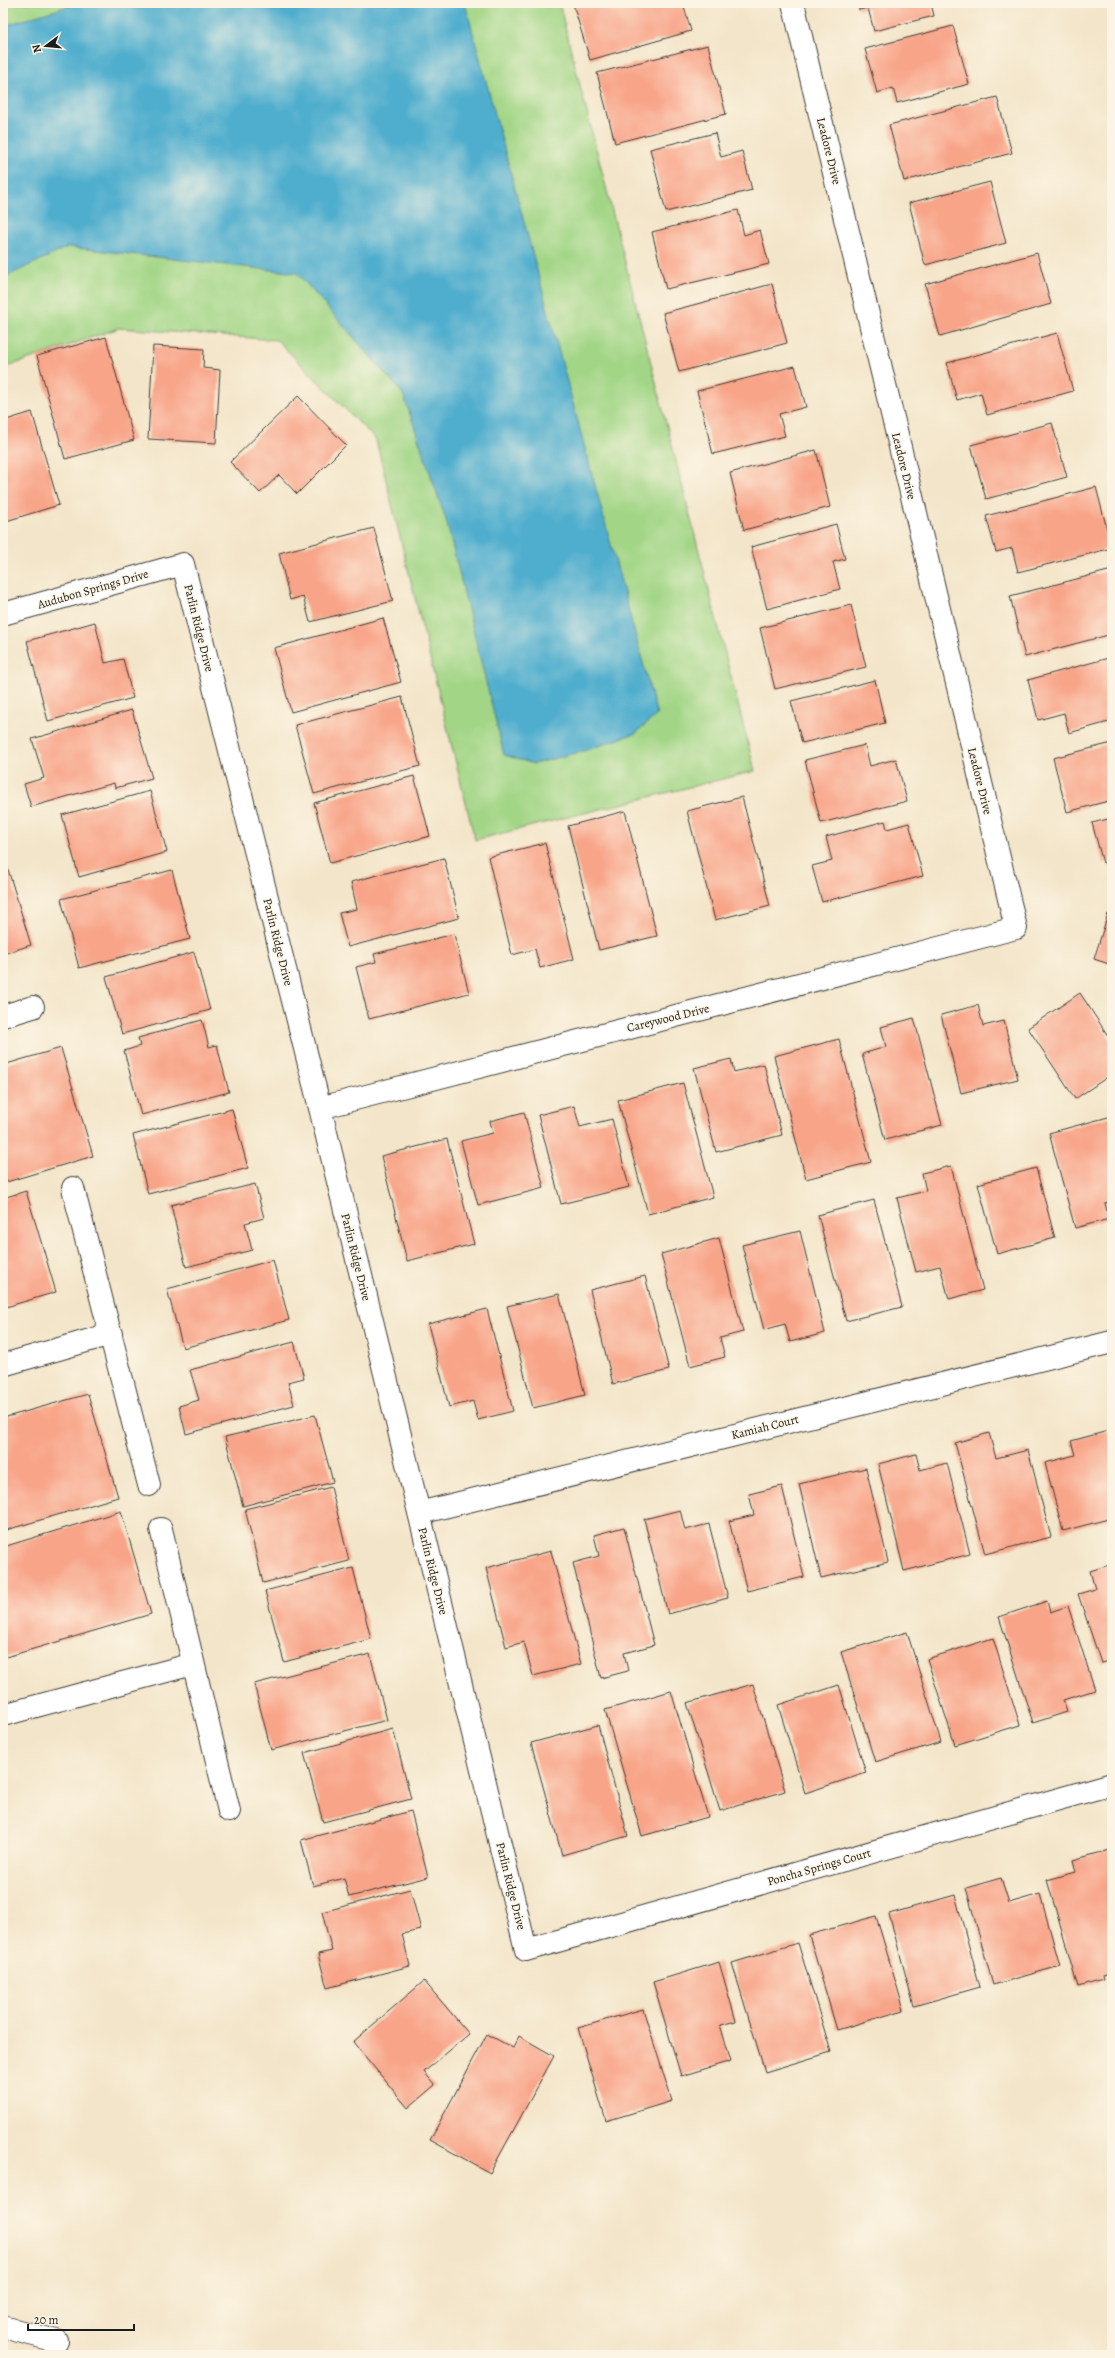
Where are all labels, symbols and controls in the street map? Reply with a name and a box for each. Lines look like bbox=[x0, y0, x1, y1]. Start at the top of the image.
north arrow bbox=[26, 26, 66, 66]
text: N bbox=[29, 43, 45, 55]
street label: Leadore Drive bbox=[813, 116, 845, 186]
street label: Leadore Drive bbox=[888, 431, 920, 501]
street label: Audubon Springs Drive bbox=[35, 566, 150, 613]
street label: Parlin Ridge Drive bbox=[180, 583, 218, 673]
street label: Leadore Drive bbox=[964, 746, 996, 816]
street label: Parlin Ridge Drive bbox=[259, 897, 297, 987]
street label: Careywood Drive bbox=[625, 1000, 711, 1036]
street label: Parlin Ridge Drive bbox=[337, 1212, 375, 1302]
street label: Kamiah Court bbox=[730, 1411, 800, 1443]
street label: Parlin Ridge Drive bbox=[414, 1526, 452, 1616]
street label: Parlin Ridge Drive bbox=[492, 1841, 530, 1931]
street label: Poncha Springs Court bbox=[765, 1845, 873, 1889]
scale bar bbox=[28, 2306, 134, 2332]
text: 20 m bbox=[34, 2312, 58, 2328]

